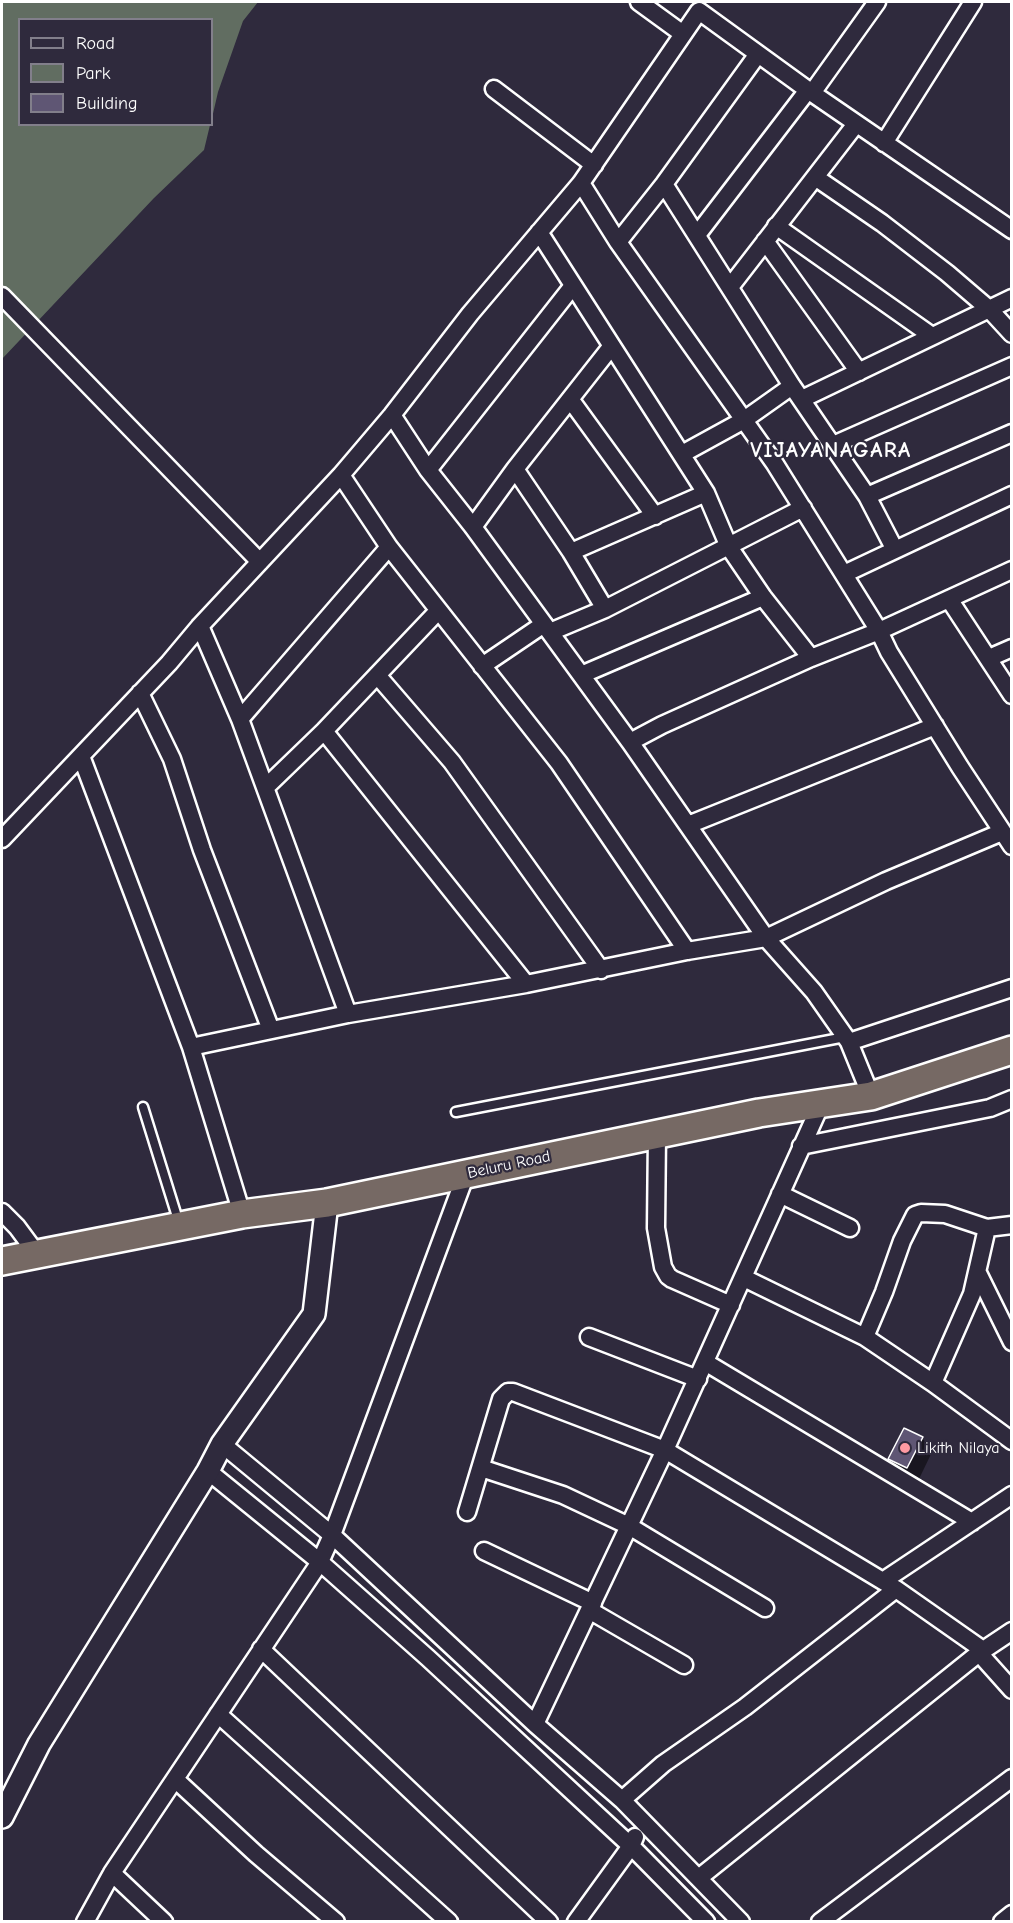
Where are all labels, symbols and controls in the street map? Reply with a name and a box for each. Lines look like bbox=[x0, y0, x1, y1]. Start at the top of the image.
legend bbox=[18, 18, 213, 126]
text: Road bbox=[76, 33, 115, 54]
text: Park bbox=[76, 63, 110, 84]
text: Building bbox=[76, 93, 138, 114]
district label: VIJAYANAGARA bbox=[750, 438, 912, 464]
street label: Beluru Road bbox=[466, 1147, 552, 1183]
place label: Likith Nilaya bbox=[917, 1438, 1000, 1458]
marker: Likith Nilaya bbox=[898, 1441, 912, 1455]

